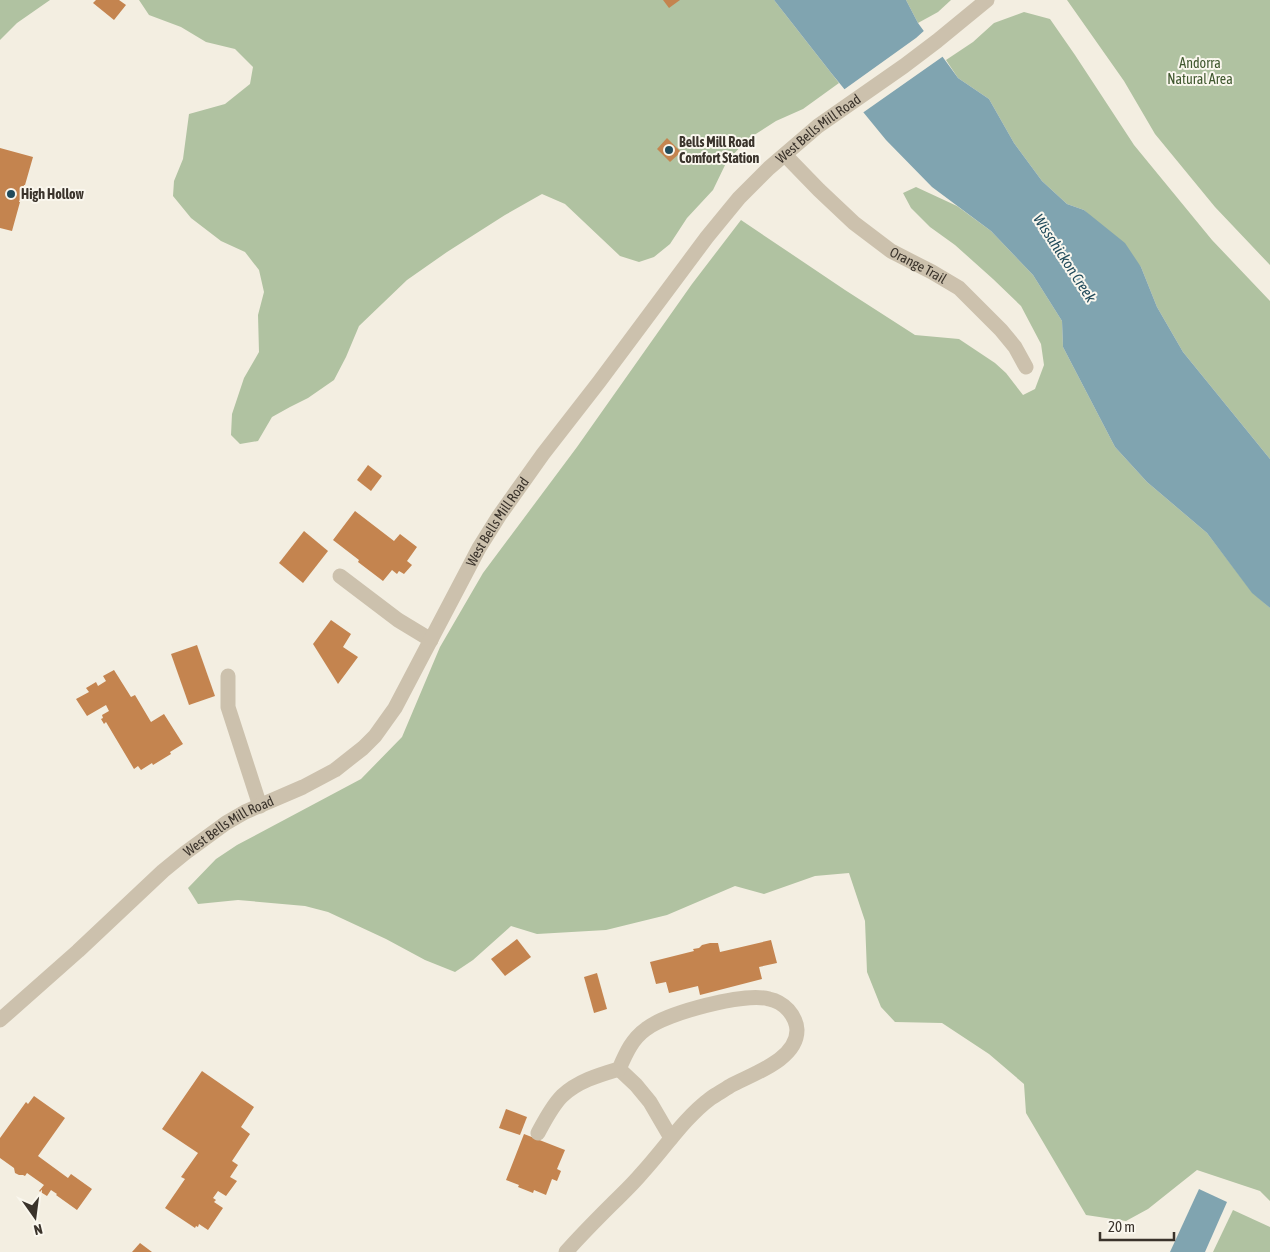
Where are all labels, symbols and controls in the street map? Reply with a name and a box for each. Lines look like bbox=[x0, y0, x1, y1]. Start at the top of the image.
park label: Andorra Natural Area bbox=[1167, 55, 1233, 87]
street label: West Bells Mill Road bbox=[773, 91, 864, 166]
place label: Bells Mill Road Comfort Station bbox=[679, 134, 760, 166]
marker: Bells Mill Road Comfort Station bbox=[663, 144, 675, 156]
place label: High Hollow bbox=[21, 186, 85, 202]
marker: High Hollow bbox=[5, 188, 17, 200]
water label: Wissahickon Creek bbox=[1030, 211, 1100, 306]
street label: Orange Trail bbox=[887, 244, 950, 287]
street label: West Bells Mill Road bbox=[463, 474, 532, 569]
street label: West Bells Mill Road bbox=[180, 793, 276, 859]
north arrow bbox=[10, 1192, 60, 1242]
scale bar bbox=[1100, 1210, 1174, 1242]
text: 20 m bbox=[1108, 1218, 1135, 1235]
text: N bbox=[32, 1221, 44, 1238]

